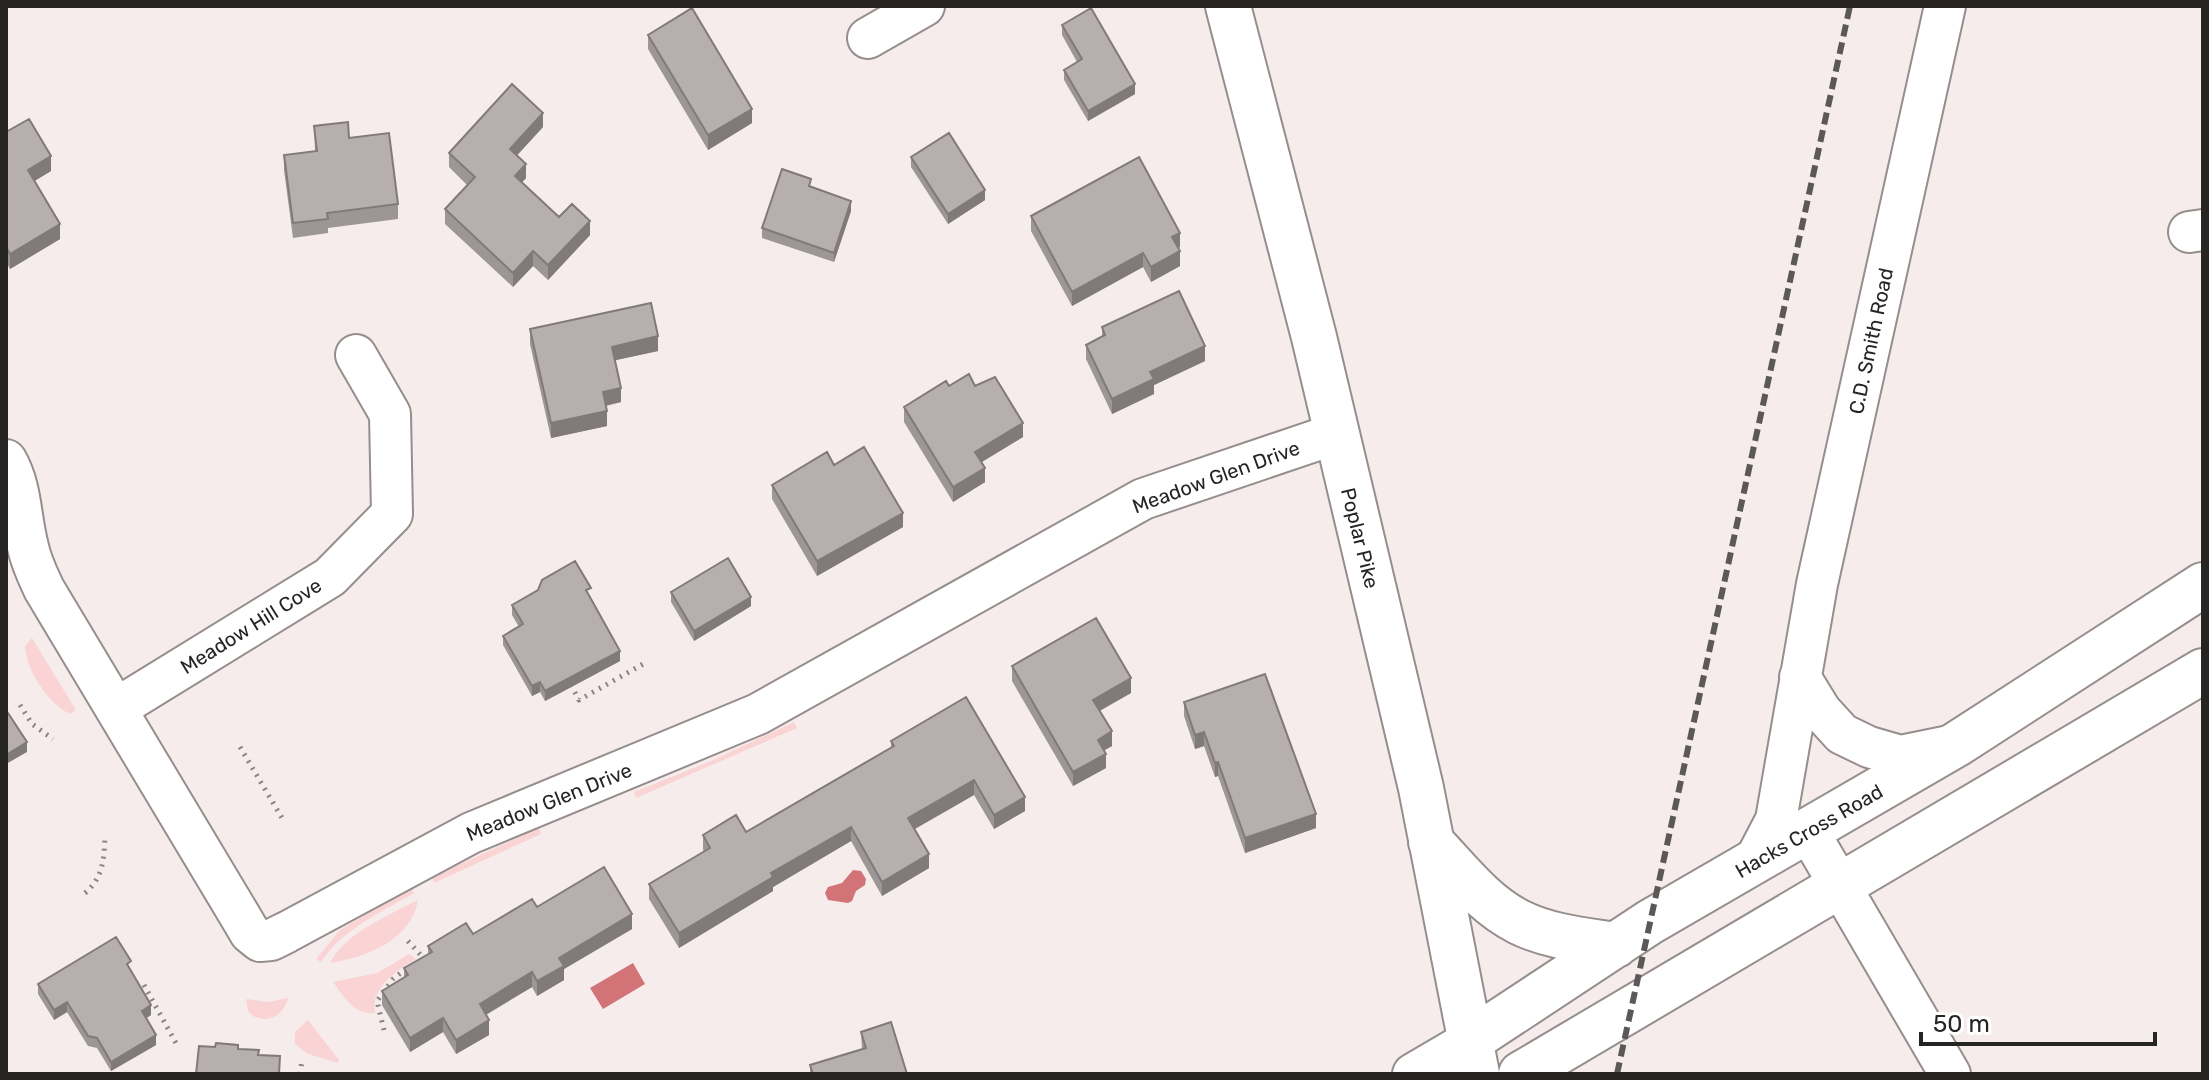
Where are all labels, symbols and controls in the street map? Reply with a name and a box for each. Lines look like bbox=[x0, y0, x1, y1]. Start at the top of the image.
street label: C.D. Smith Road bbox=[1844, 266, 1898, 416]
street label: Meadow Glen Drive bbox=[1129, 436, 1303, 518]
street label: Poplar Pike bbox=[1336, 485, 1384, 591]
street label: Meadow Hill Cove bbox=[176, 573, 326, 679]
street label: Meadow Glen Drive bbox=[463, 758, 635, 846]
street label: Hacks Cross Road bbox=[1731, 779, 1887, 883]
scale bar bbox=[1921, 996, 2155, 1046]
text: 50 m bbox=[1933, 1010, 1990, 1038]

